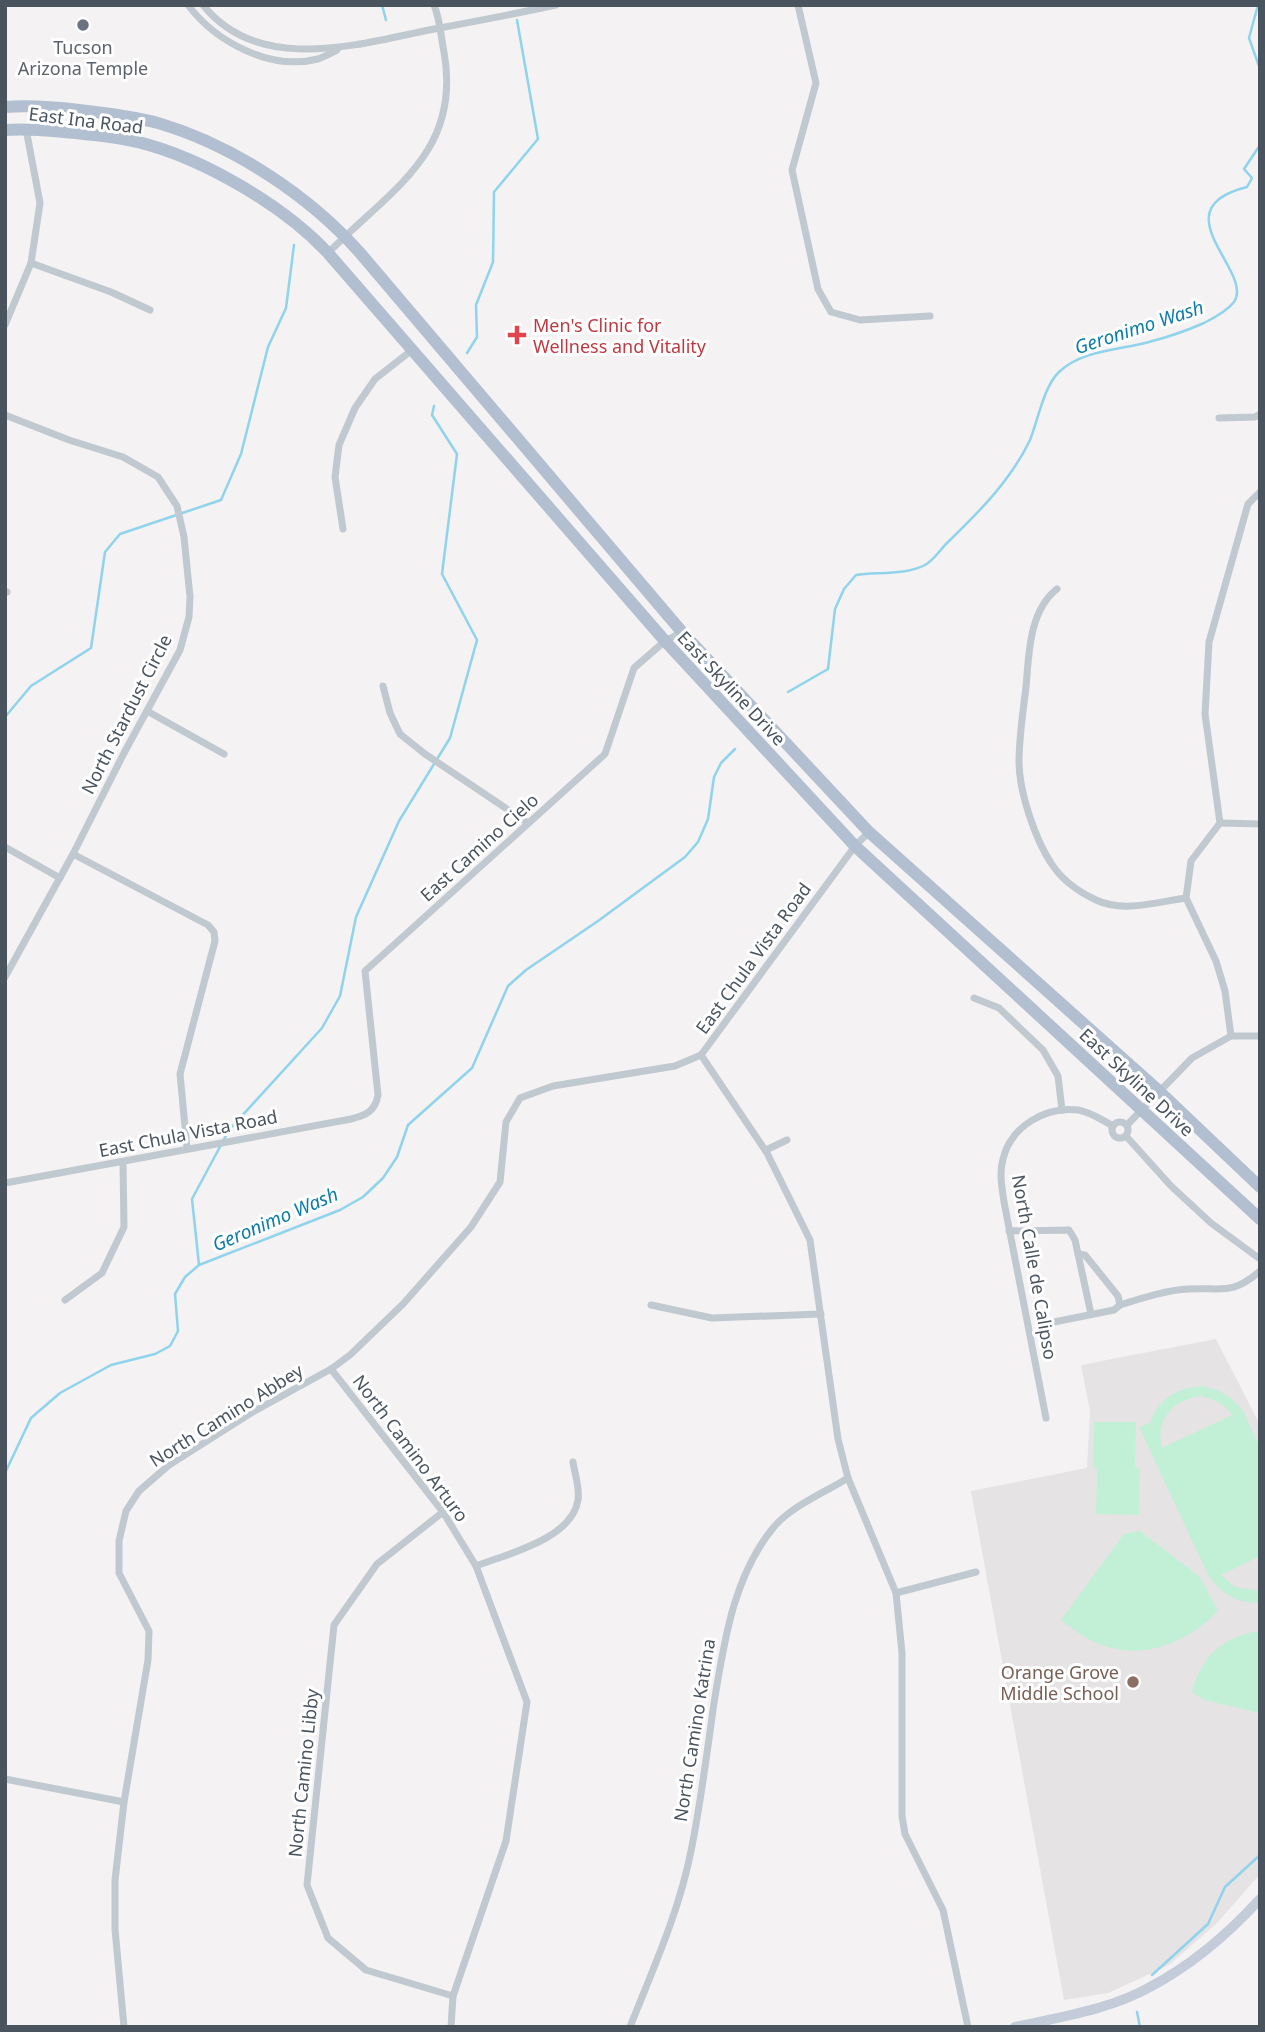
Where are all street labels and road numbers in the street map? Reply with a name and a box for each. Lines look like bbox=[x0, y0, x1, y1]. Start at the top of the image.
street label: East Ina Road bbox=[27, 101, 145, 139]
street label: East Skyline Drive bbox=[673, 626, 791, 750]
street label: North Stardust Circle bbox=[75, 630, 177, 798]
street label: East Camino Cielo bbox=[415, 787, 543, 907]
street label: East Chula Vista Road bbox=[690, 878, 816, 1038]
street label: East Skyline Drive bbox=[1075, 1023, 1199, 1141]
street label: East Chula Vista Road bbox=[97, 1104, 279, 1162]
street label: North Calle de Calipso bbox=[1007, 1173, 1063, 1361]
street label: North Camino Abbey bbox=[145, 1358, 308, 1472]
street label: North Camino Arturo bbox=[348, 1370, 474, 1526]
street label: North Camino Katrina bbox=[668, 1637, 720, 1823]
street label: North Camino Libby bbox=[282, 1687, 324, 1858]

